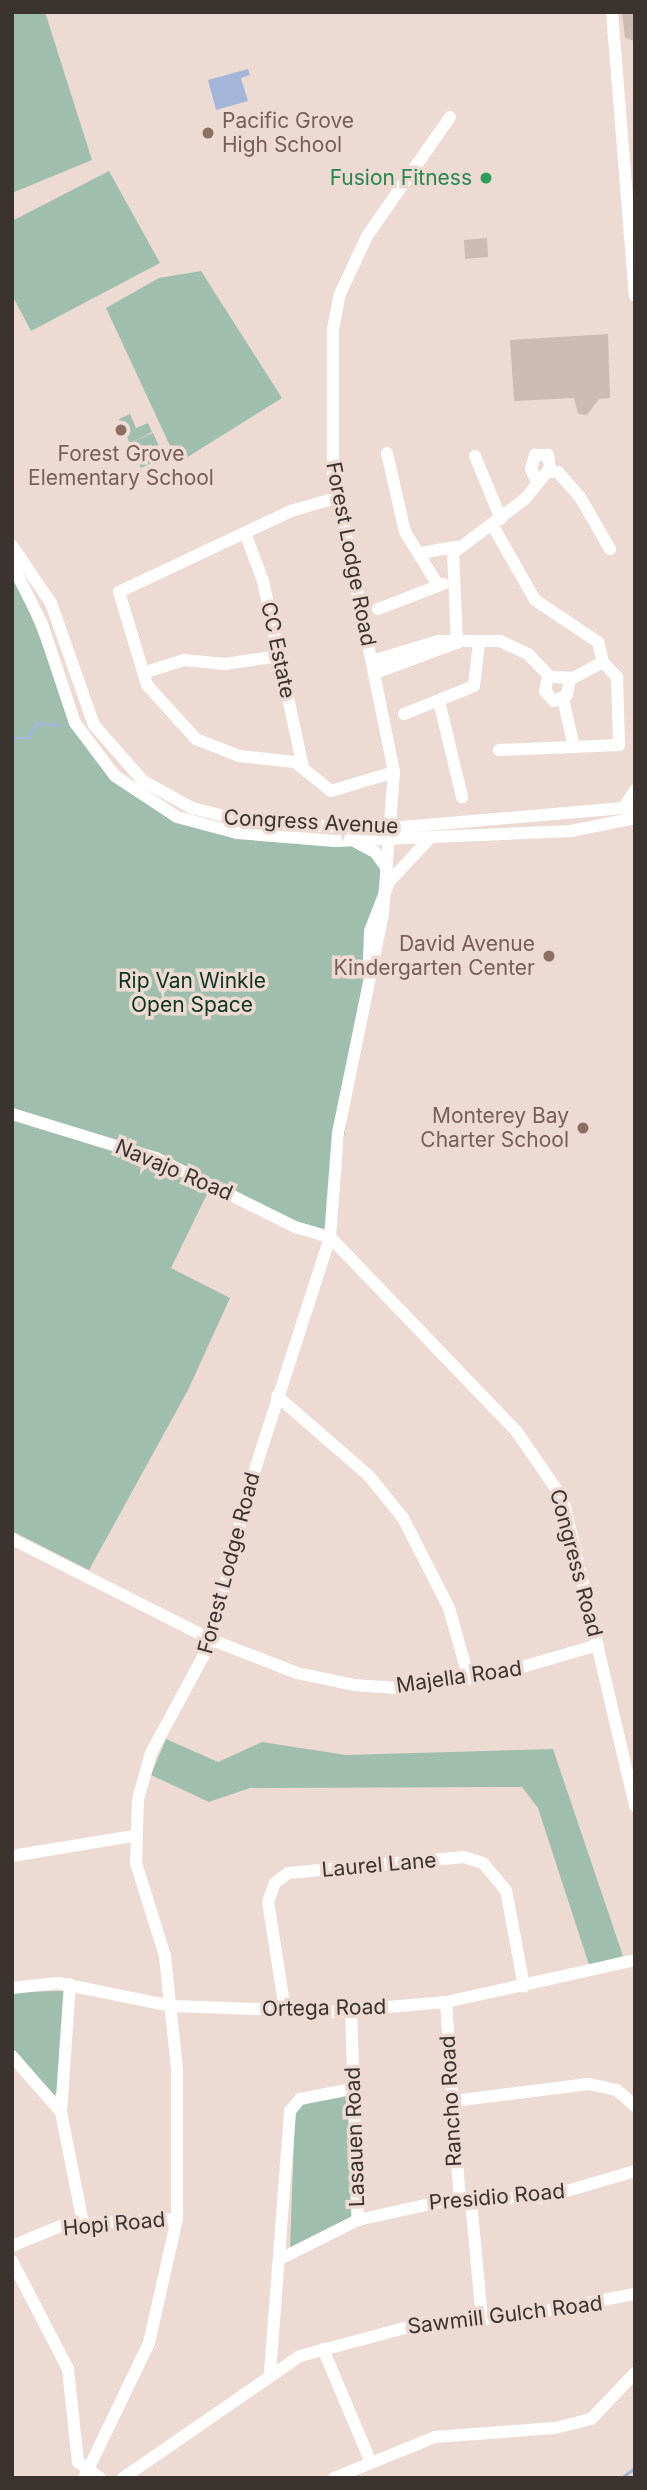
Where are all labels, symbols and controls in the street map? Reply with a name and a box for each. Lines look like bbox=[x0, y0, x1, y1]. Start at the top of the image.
place label: Pacific Grove High School bbox=[222, 108, 354, 158]
marker: Pacific Grove High School bbox=[200, 125, 216, 141]
place label: Fusion Fitness bbox=[330, 165, 472, 191]
marker: Fusion Fitness bbox=[478, 170, 494, 186]
marker: Forest Grove Elementary School bbox=[113, 422, 129, 438]
place label: Forest Grove Elementary School bbox=[28, 441, 214, 491]
street label: Forest Lodge Road bbox=[321, 460, 381, 648]
street label: CC Estate bbox=[255, 599, 301, 701]
street label: Congress Avenue bbox=[223, 805, 399, 839]
place label: David Avenue Kindergarten Center bbox=[333, 931, 535, 981]
marker: David Avenue Kindergarten Center bbox=[541, 948, 557, 964]
park label: Rip Van Winkle Open Space bbox=[118, 968, 266, 1018]
place label: Monterey Bay Charter School bbox=[420, 1103, 569, 1153]
marker: Monterey Bay Charter School bbox=[575, 1120, 591, 1136]
street label: Navajo Road bbox=[112, 1134, 236, 1206]
street label: Forest Lodge Road bbox=[193, 1470, 265, 1656]
street label: Congress Road bbox=[544, 1486, 608, 1640]
street label: Majella Road bbox=[395, 1656, 523, 1698]
street label: Laurel Lane bbox=[321, 1847, 437, 1883]
street label: Ortega Road bbox=[262, 1994, 386, 2022]
street label: Rancho Road bbox=[435, 2035, 467, 2167]
street label: Lasauen Road bbox=[340, 2067, 370, 2207]
street label: Presidio Road bbox=[428, 2179, 566, 2215]
street label: Hopi Road bbox=[62, 2207, 166, 2241]
street label: Sawmill Gulch Road bbox=[406, 2291, 604, 2339]

